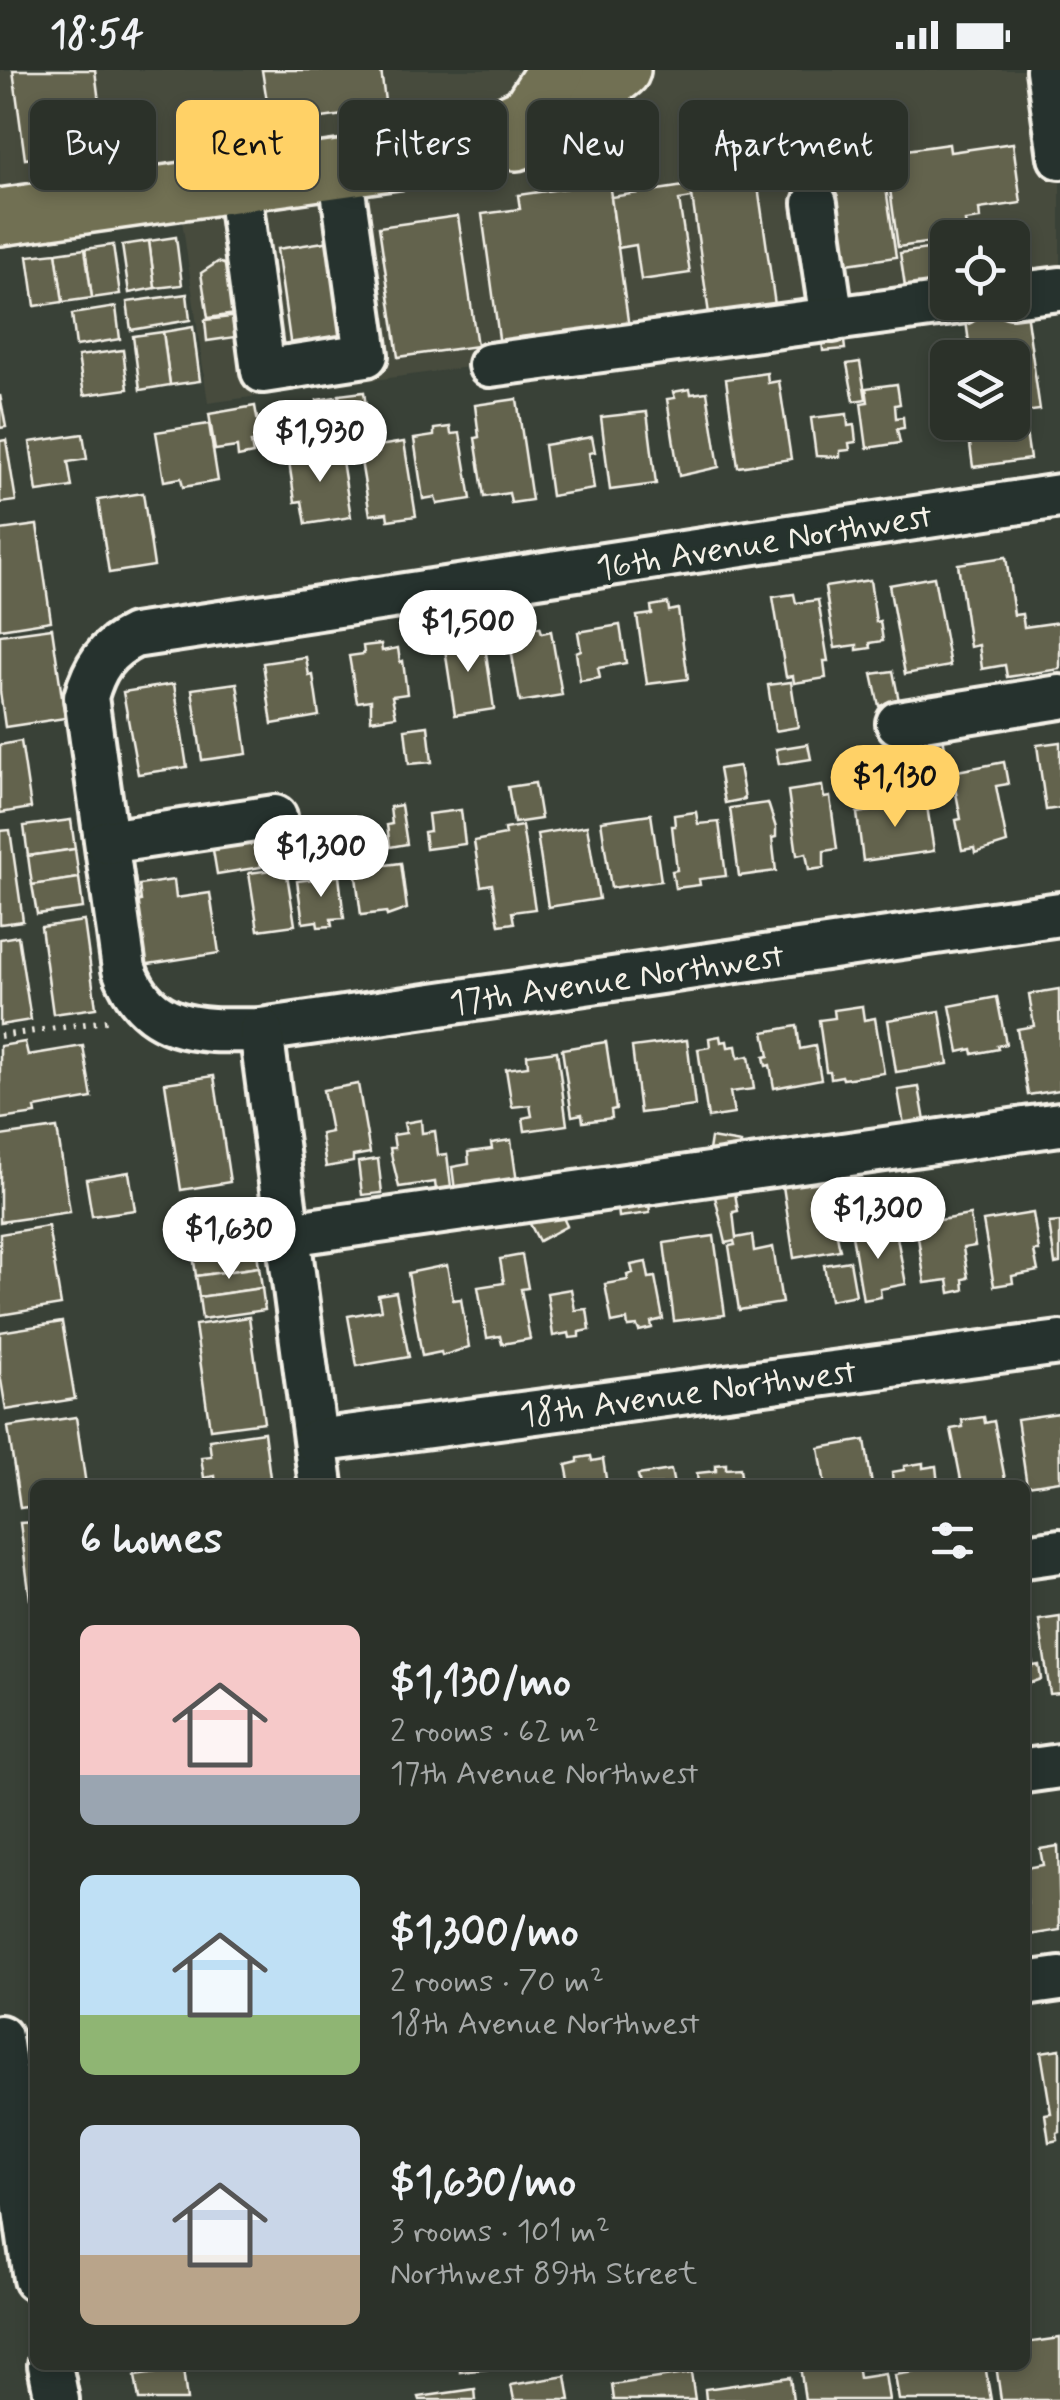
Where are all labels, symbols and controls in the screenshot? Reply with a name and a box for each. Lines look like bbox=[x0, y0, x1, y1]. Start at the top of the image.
text: 18:54 bbox=[50, 11, 144, 60]
chip: Buy bbox=[30, 100, 156, 190]
chip: Rent bbox=[176, 100, 319, 190]
chip: Filters bbox=[339, 100, 507, 190]
chip: New bbox=[527, 100, 659, 190]
chip: Apartment bbox=[679, 100, 908, 190]
map controls bbox=[930, 220, 1030, 440]
button: locate bbox=[930, 220, 1030, 320]
button: layers bbox=[930, 340, 1030, 440]
pin: $1,930 bbox=[239, 400, 401, 485]
text: $1,930 bbox=[275, 411, 365, 453]
street label: 16th Avenue Northwest bbox=[593, 494, 935, 592]
pin: $1,500 bbox=[387, 590, 549, 675]
text: $1,500 bbox=[421, 601, 515, 643]
pin: $1,130 bbox=[814, 745, 976, 830]
text: $1,130 bbox=[853, 756, 937, 798]
pin: $1,300 bbox=[240, 815, 402, 900]
text: $1,300 bbox=[276, 826, 366, 868]
street label: 17th Avenue Northwest bbox=[447, 933, 787, 1027]
pin: $1,300 bbox=[797, 1177, 959, 1262]
text: $1,300 bbox=[833, 1188, 923, 1230]
pin: $1,630 bbox=[148, 1197, 310, 1282]
text: $1,630 bbox=[185, 1208, 273, 1250]
street label: 18th Avenue Northwest bbox=[517, 1349, 859, 1439]
text: 6 homes bbox=[80, 1513, 223, 1568]
icon: filters bbox=[925, 1513, 980, 1568]
text: $1,130/mo bbox=[390, 1656, 571, 1711]
icon: home bbox=[160, 1665, 280, 1785]
text: 2 rooms · 62 m² bbox=[390, 1711, 599, 1753]
text: 17th Avenue Northwest bbox=[390, 1753, 699, 1795]
text: $1,300/mo bbox=[390, 1906, 579, 1961]
icon: home bbox=[160, 1915, 280, 2035]
text: 2 rooms · 70 m² bbox=[390, 1961, 604, 2003]
text: 18th Avenue Northwest bbox=[390, 2003, 700, 2045]
text: $1,630/mo bbox=[390, 2156, 576, 2211]
icon: home bbox=[160, 2165, 280, 2285]
text: 3 rooms · 101 m² bbox=[390, 2211, 610, 2253]
text: Northwest 89th Street bbox=[390, 2253, 697, 2295]

